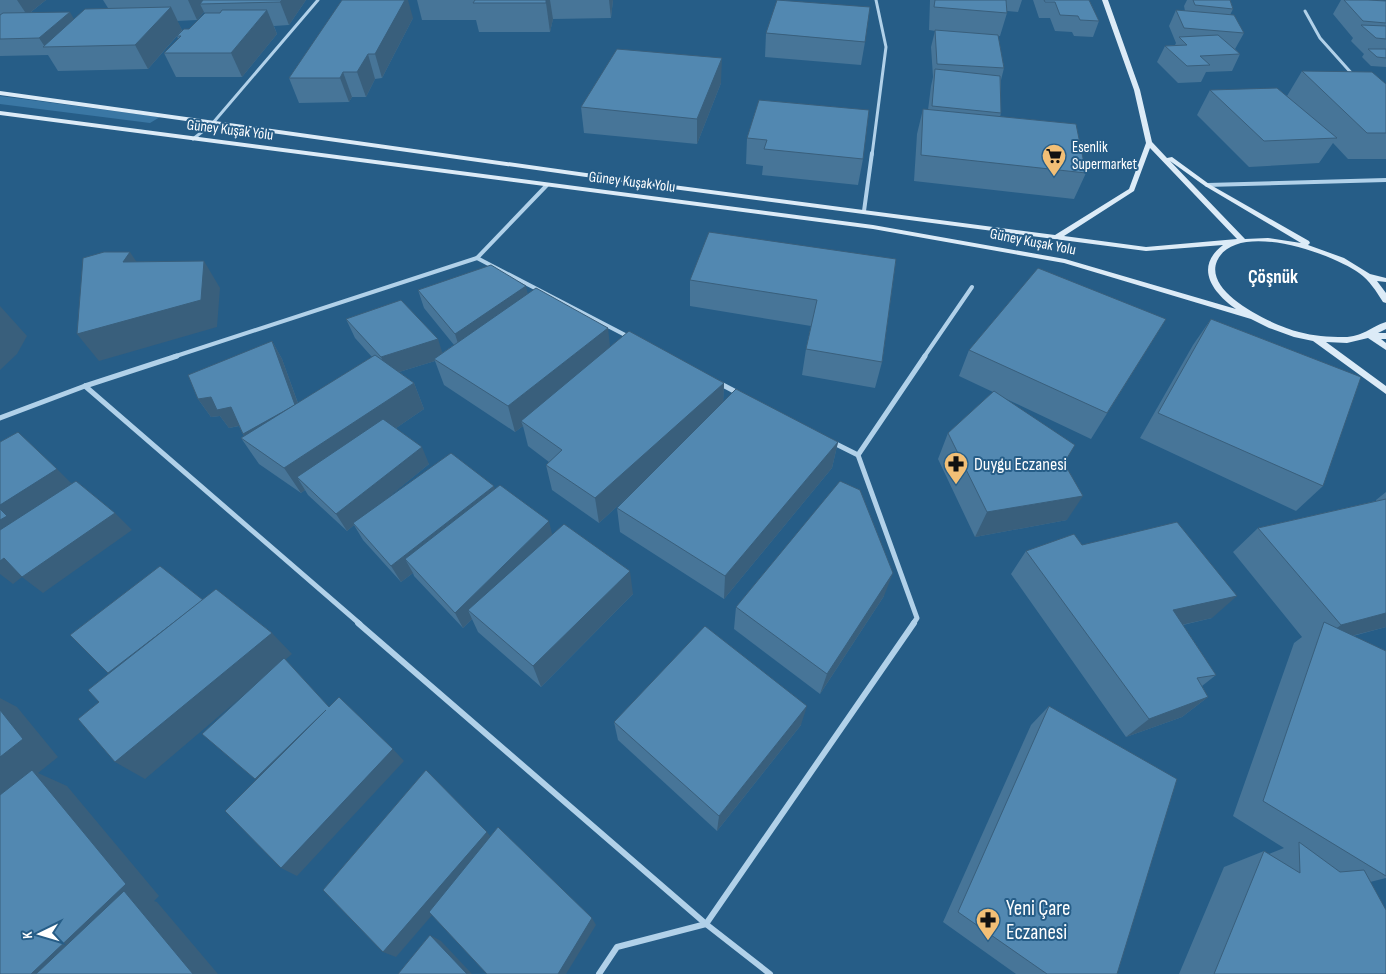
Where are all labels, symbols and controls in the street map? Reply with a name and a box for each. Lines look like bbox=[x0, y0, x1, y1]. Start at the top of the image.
street label: Güney Kuşak Yolu bbox=[186, 115, 274, 145]
place label: Esenlik Supermarket bbox=[1072, 138, 1137, 174]
supermarket icon: Esenlik Supermarket bbox=[1041, 143, 1067, 177]
street label: Güney Kuşak Yolu bbox=[588, 167, 676, 197]
street label: Güney Kuşak Yolu bbox=[988, 224, 1078, 260]
district label: Çöşnük bbox=[1248, 266, 1298, 289]
pharmacy icon: Duygu Eczanesi bbox=[943, 451, 969, 485]
place label: Duygu Eczanesi bbox=[974, 454, 1067, 475]
place label: Yeni Çare Eczanesi bbox=[1006, 896, 1070, 945]
pharmacy icon: Yeni Çare Eczanesi bbox=[975, 907, 1001, 941]
north arrow bbox=[15, 909, 65, 959]
text: K bbox=[19, 931, 36, 939]

